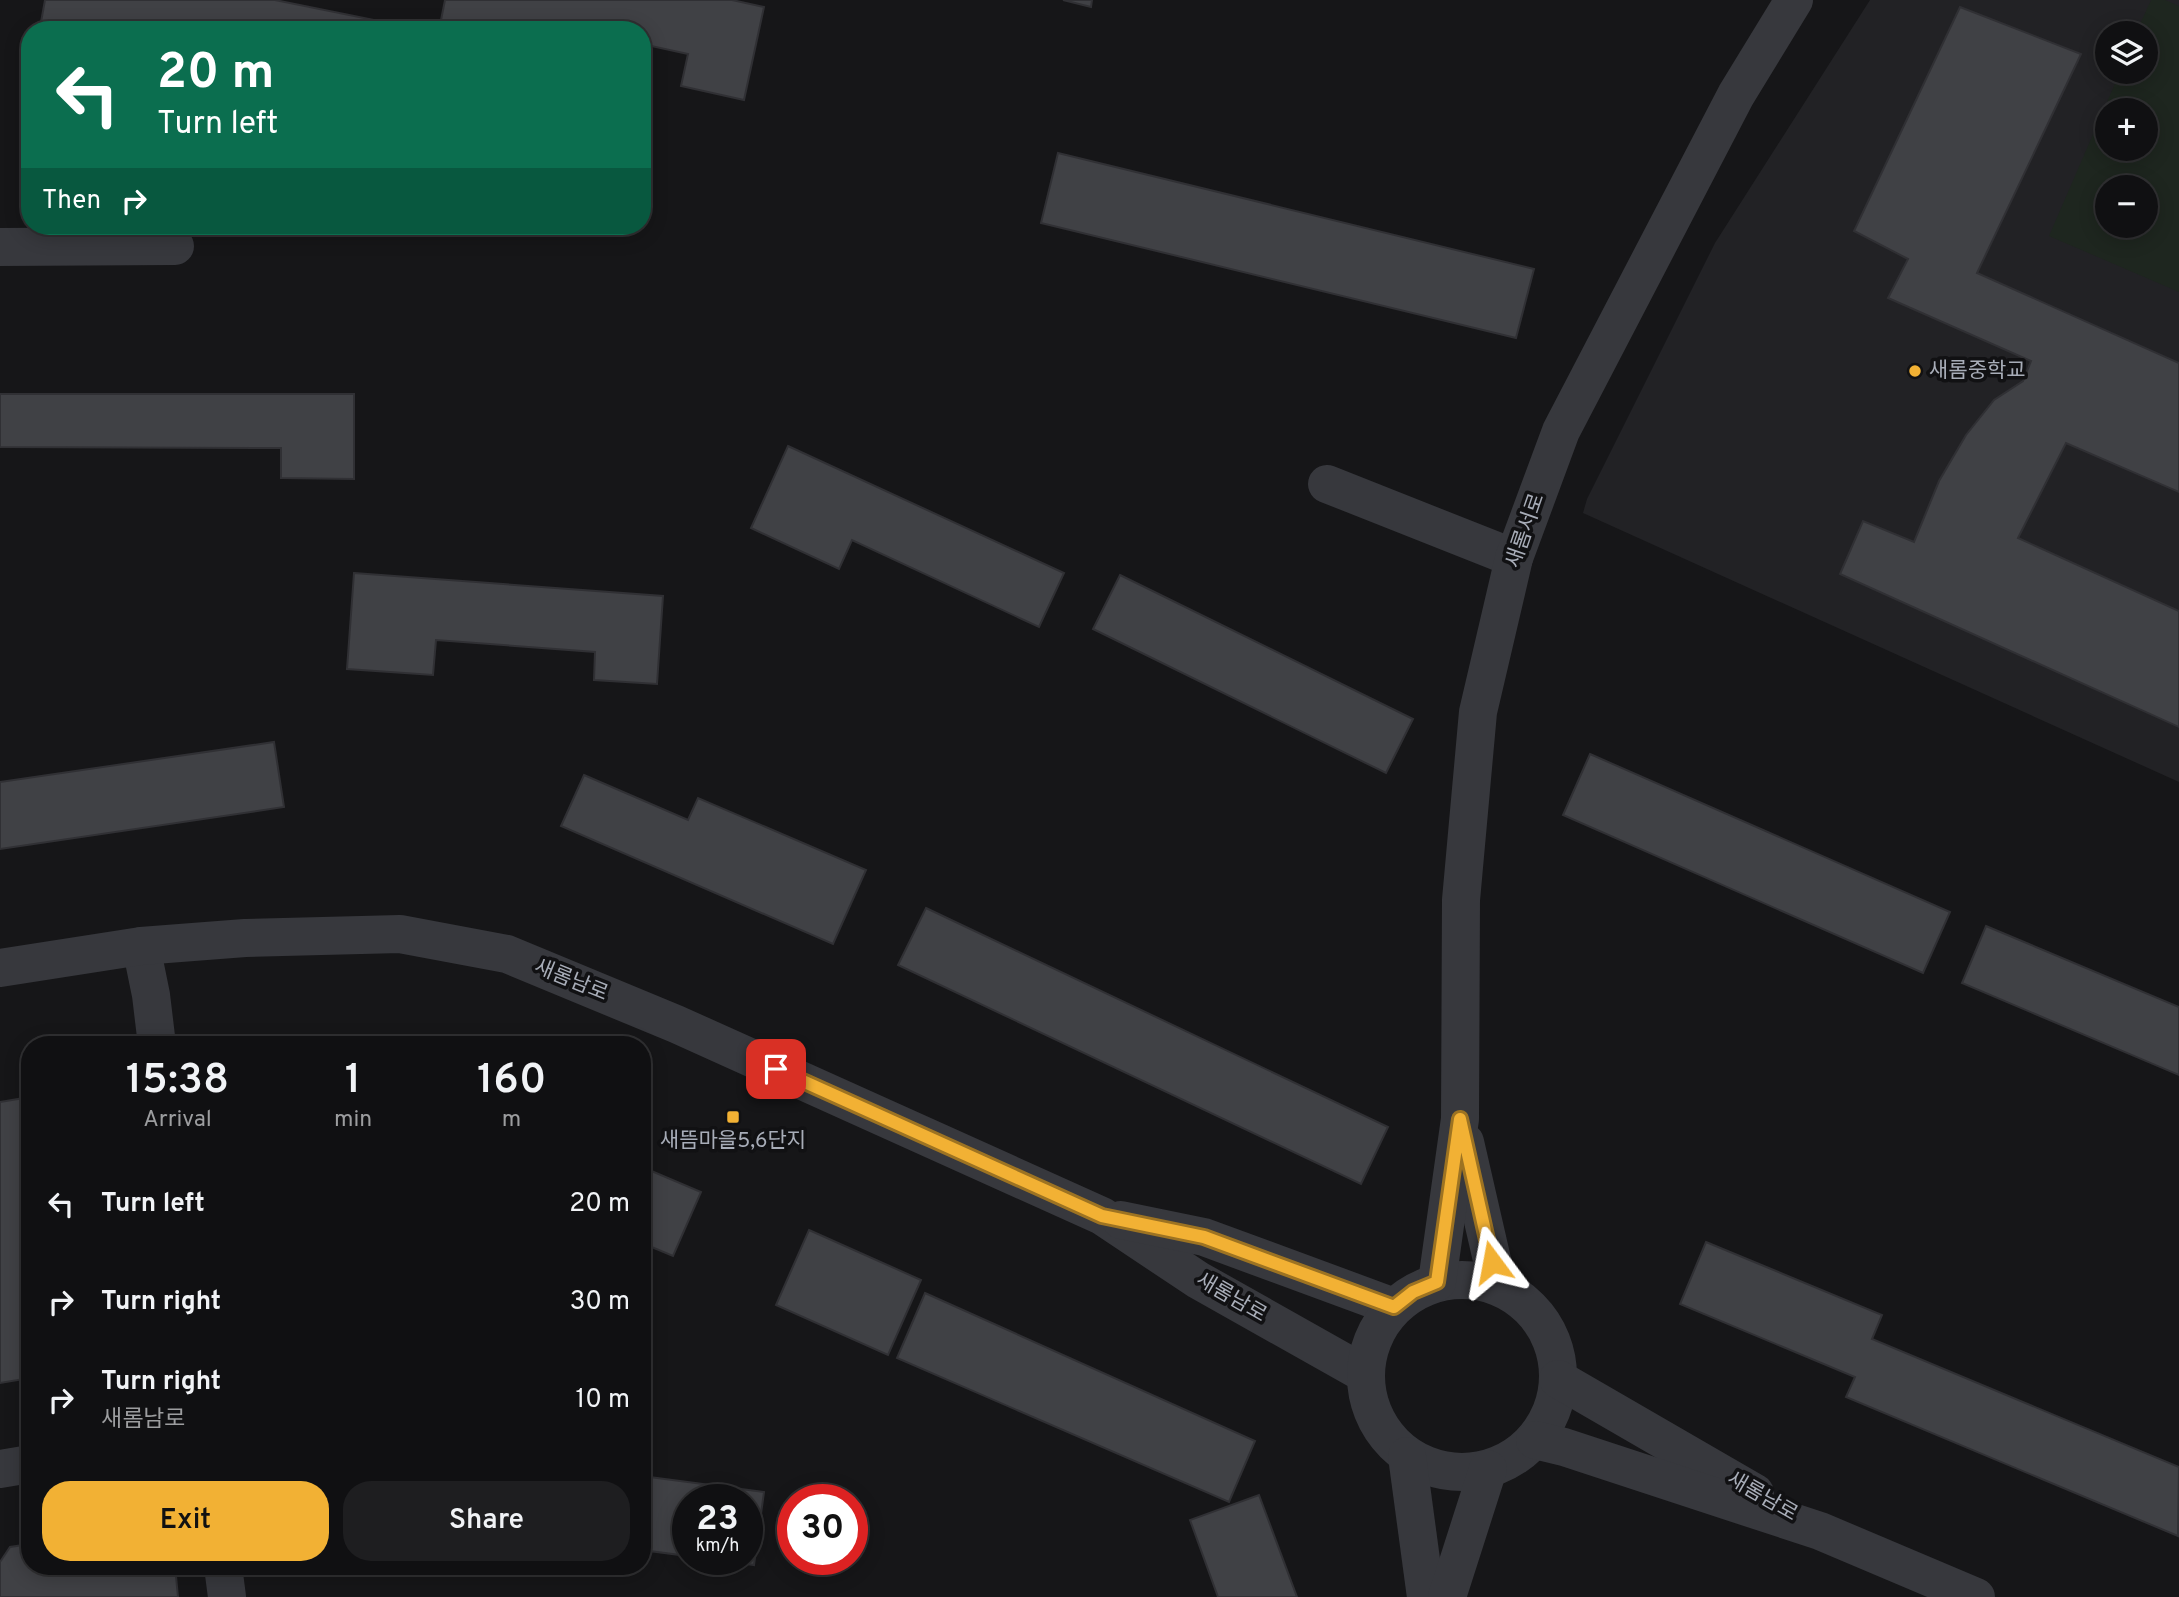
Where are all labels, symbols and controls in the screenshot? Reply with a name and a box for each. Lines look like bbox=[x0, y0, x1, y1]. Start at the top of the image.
map controls bbox=[2095, 21, 2158, 238]
button: layers bbox=[2095, 21, 2158, 84]
text: 20 m bbox=[157, 44, 274, 106]
icon: left bbox=[42, 49, 133, 140]
button: + bbox=[2095, 98, 2158, 161]
text: Turn left bbox=[157, 105, 278, 145]
button: − bbox=[2095, 175, 2158, 238]
icon: right bbox=[115, 182, 153, 220]
text: Then bbox=[42, 185, 101, 218]
place label: 새롬중학교 bbox=[1929, 358, 2026, 385]
marker: 새롬중학교 bbox=[1907, 363, 1923, 379]
street label: 새롬서로 bbox=[1501, 490, 1551, 572]
street label: 새롬남로 bbox=[530, 954, 612, 1008]
pin bbox=[746, 1039, 806, 1099]
icon: arrive bbox=[757, 1050, 795, 1088]
text: 15:38 bbox=[126, 1055, 229, 1108]
text: 1 bbox=[345, 1055, 361, 1108]
text: 160 bbox=[477, 1055, 546, 1108]
text: Arrival bbox=[143, 1106, 212, 1135]
text: min bbox=[334, 1106, 372, 1135]
text: m bbox=[502, 1106, 521, 1135]
marker: 새뜸마을5,6단지 bbox=[725, 1109, 741, 1125]
place label: 새뜸마을5,6단지 bbox=[660, 1128, 806, 1155]
icon: left bbox=[42, 1185, 80, 1223]
text: Turn left bbox=[101, 1188, 205, 1221]
text: 20 m bbox=[569, 1188, 630, 1221]
position arrow bbox=[1455, 1225, 1529, 1299]
street label: 새롬남로 bbox=[1191, 1267, 1271, 1329]
icon: right bbox=[42, 1283, 80, 1321]
text: Turn right bbox=[101, 1286, 221, 1319]
text: 30 m bbox=[570, 1286, 630, 1319]
text: Turn right bbox=[101, 1366, 221, 1399]
icon: right bbox=[42, 1381, 80, 1419]
text: 10 m bbox=[575, 1384, 630, 1417]
text: 새롬남로 bbox=[101, 1406, 186, 1435]
street label: 새롬남로 bbox=[1722, 1466, 1802, 1528]
button: Exit bbox=[42, 1481, 329, 1561]
button: Share bbox=[343, 1481, 630, 1561]
speed limit sign: 30 bbox=[777, 1484, 868, 1575]
text: 23 bbox=[696, 1498, 739, 1542]
text: km/h bbox=[696, 1535, 739, 1558]

